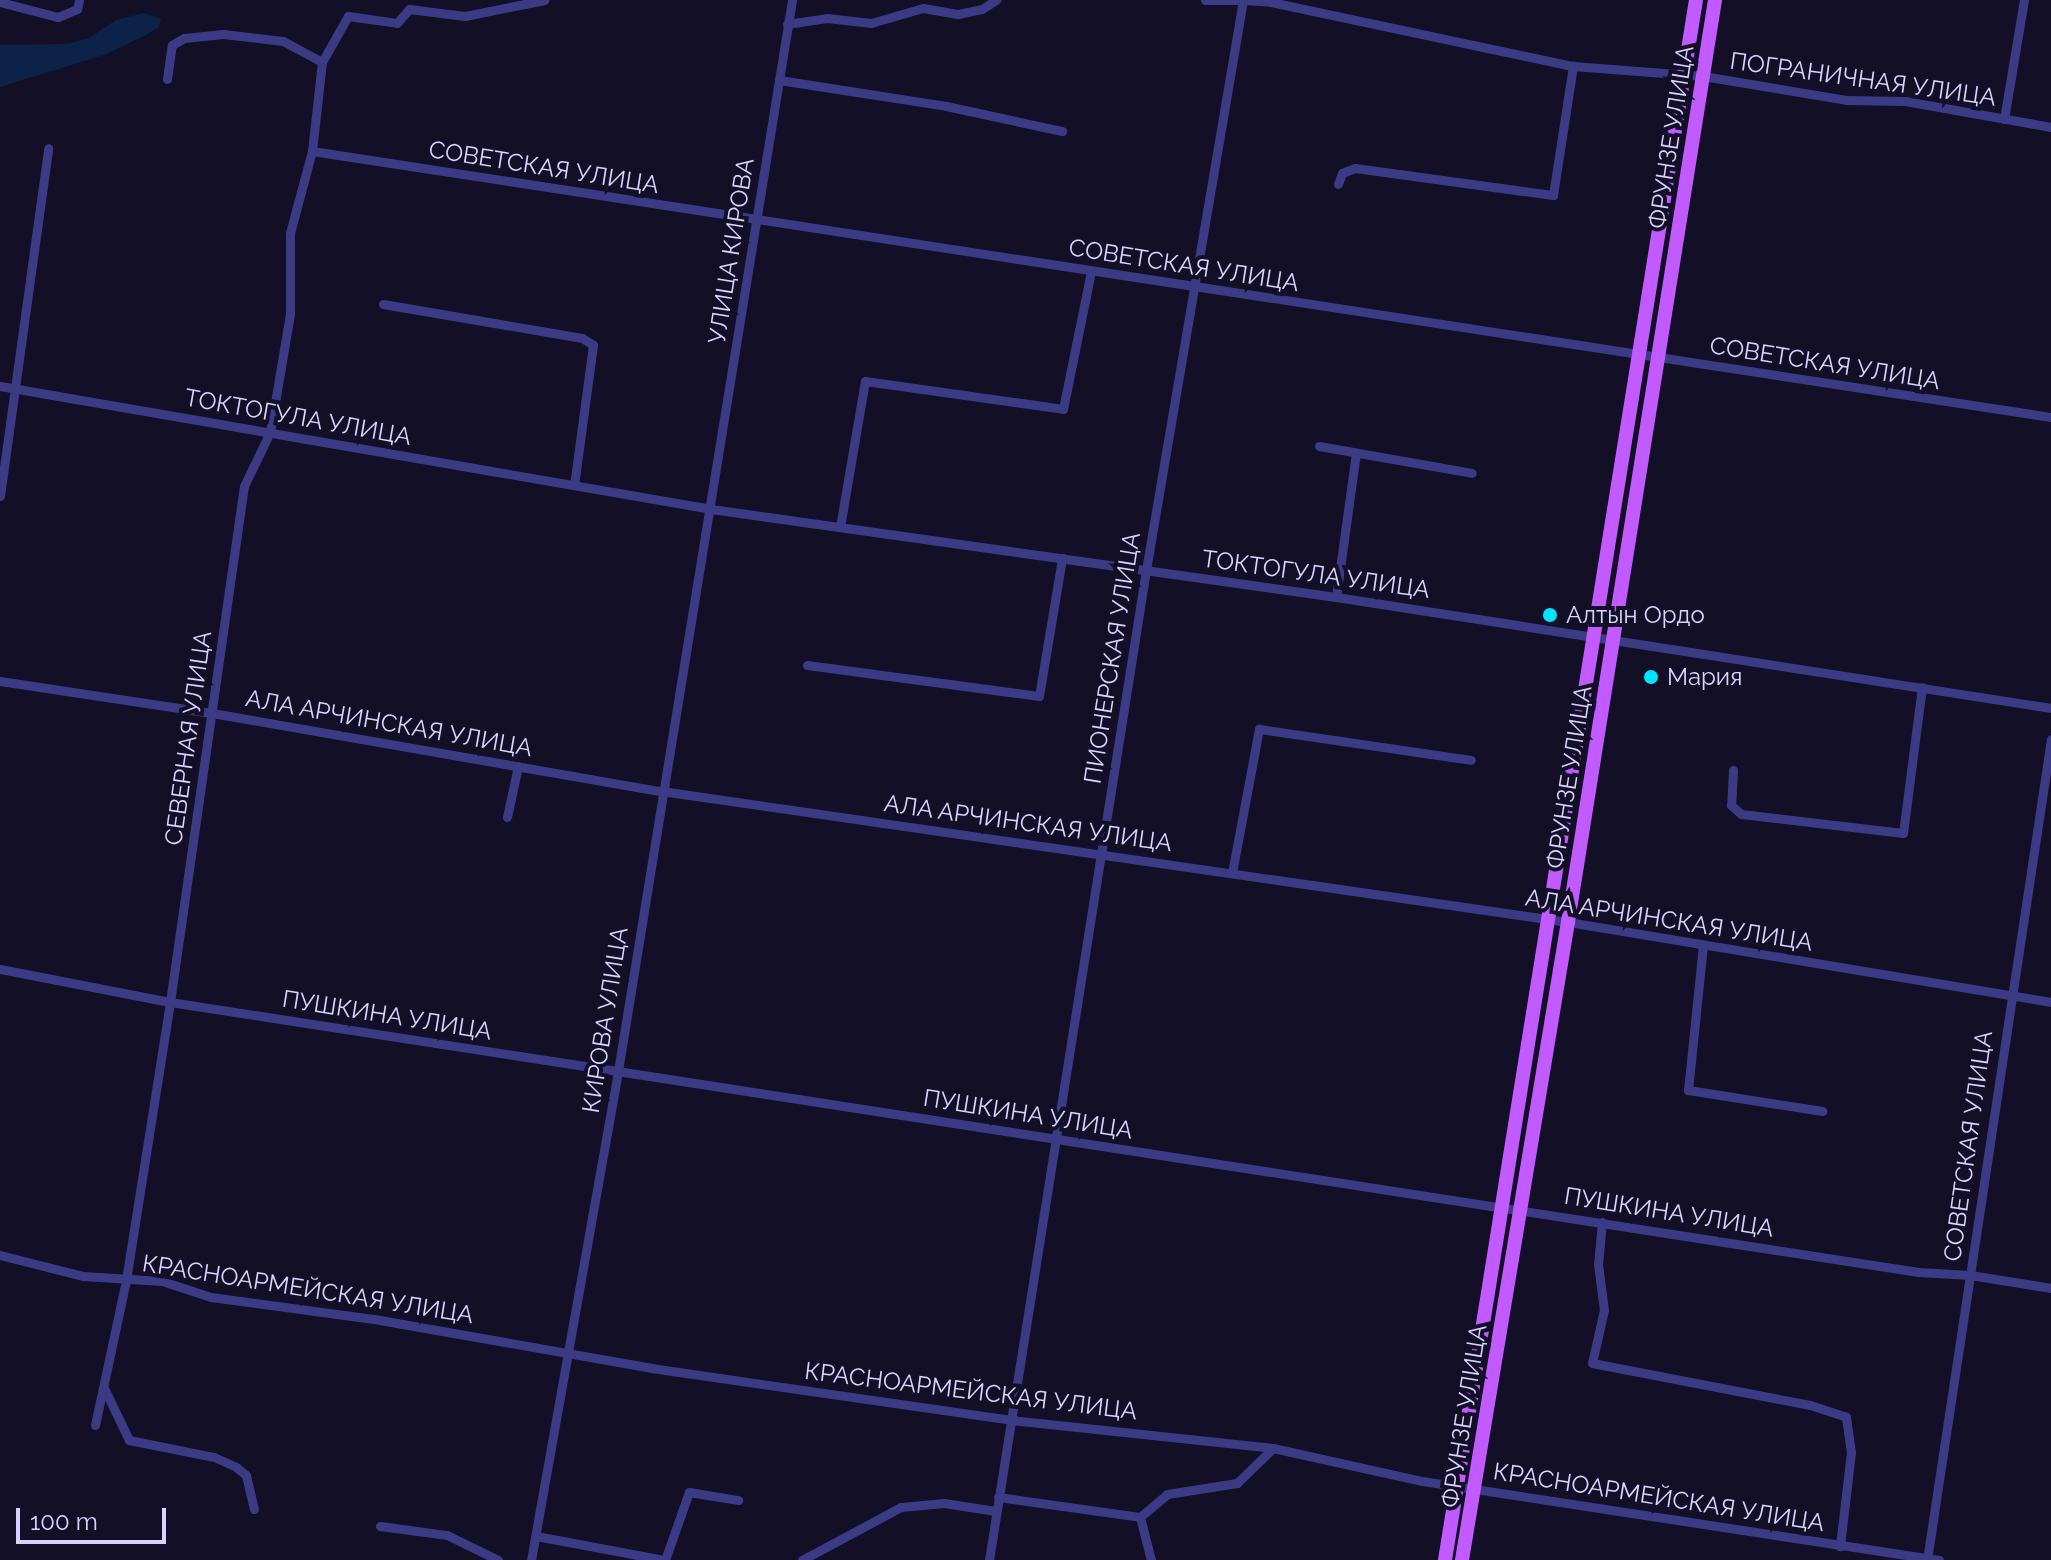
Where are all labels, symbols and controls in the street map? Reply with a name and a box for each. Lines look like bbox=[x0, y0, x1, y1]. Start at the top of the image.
street label: ФРУНЗЕ УЛИЦА bbox=[1642, 43, 1700, 231]
street label: ПОГРАНИЧНАЯ УЛИЦА bbox=[1728, 46, 1998, 112]
street label: СОВЕТСКАЯ УЛИЦА bbox=[427, 135, 661, 199]
street label: УЛИЦА КИРОВА bbox=[702, 156, 760, 346]
street label: СОВЕТСКАЯ УЛИЦА bbox=[1067, 233, 1301, 297]
street label: СОВЕТСКАЯ УЛИЦА bbox=[1708, 331, 1942, 395]
street label: ТОКТОГУЛА УЛИЦА bbox=[182, 383, 414, 451]
street label: ПИОНЕРСКАЯ УЛИЦА bbox=[1078, 530, 1146, 786]
street label: ТОКТОГУЛА УЛИЦА bbox=[1200, 544, 1432, 604]
place label: Алтын Ордо bbox=[1566, 601, 1705, 629]
marker: Алтын Ордо bbox=[1541, 606, 1559, 624]
street label: СЕВЕРНАЯ УЛИЦА bbox=[159, 629, 217, 847]
place label: Мария bbox=[1667, 663, 1743, 691]
marker: Мария bbox=[1642, 668, 1660, 686]
street label: АЛА АРЧИНСКАЯ УЛИЦА bbox=[243, 683, 535, 763]
street label: ФРУНЗЕ УЛИЦА bbox=[1540, 683, 1598, 871]
street label: АЛА АРЧИНСКАЯ УЛИЦА bbox=[881, 788, 1175, 858]
street label: АЛА АРЧИНСКАЯ УЛИЦА bbox=[1522, 883, 1816, 957]
street label: КИРОВА УЛИЦА bbox=[576, 925, 634, 1115]
street label: ПУШКИНА УЛИЦА bbox=[280, 984, 494, 1046]
street label: СОВЕТСКАЯ УЛИЦА bbox=[1938, 1029, 1998, 1263]
street label: ПУШКИНА УЛИЦА bbox=[921, 1083, 1135, 1145]
street label: ПУШКИНА УЛИЦА bbox=[1562, 1181, 1776, 1243]
street label: КРАСНОАРМЕЙСКАЯ УЛИЦА bbox=[140, 1249, 476, 1329]
street label: ФРУНЗЕ УЛИЦА bbox=[1435, 1322, 1493, 1510]
street label: КРАСНОАРМЕЙСКАЯ УЛИЦА bbox=[803, 1356, 1139, 1426]
street label: КРАСНОАРМЕЙСКАЯ УЛИЦА bbox=[1491, 1457, 1827, 1537]
scale bar bbox=[20, 1492, 170, 1542]
text: 100 m bbox=[30, 1507, 98, 1536]

